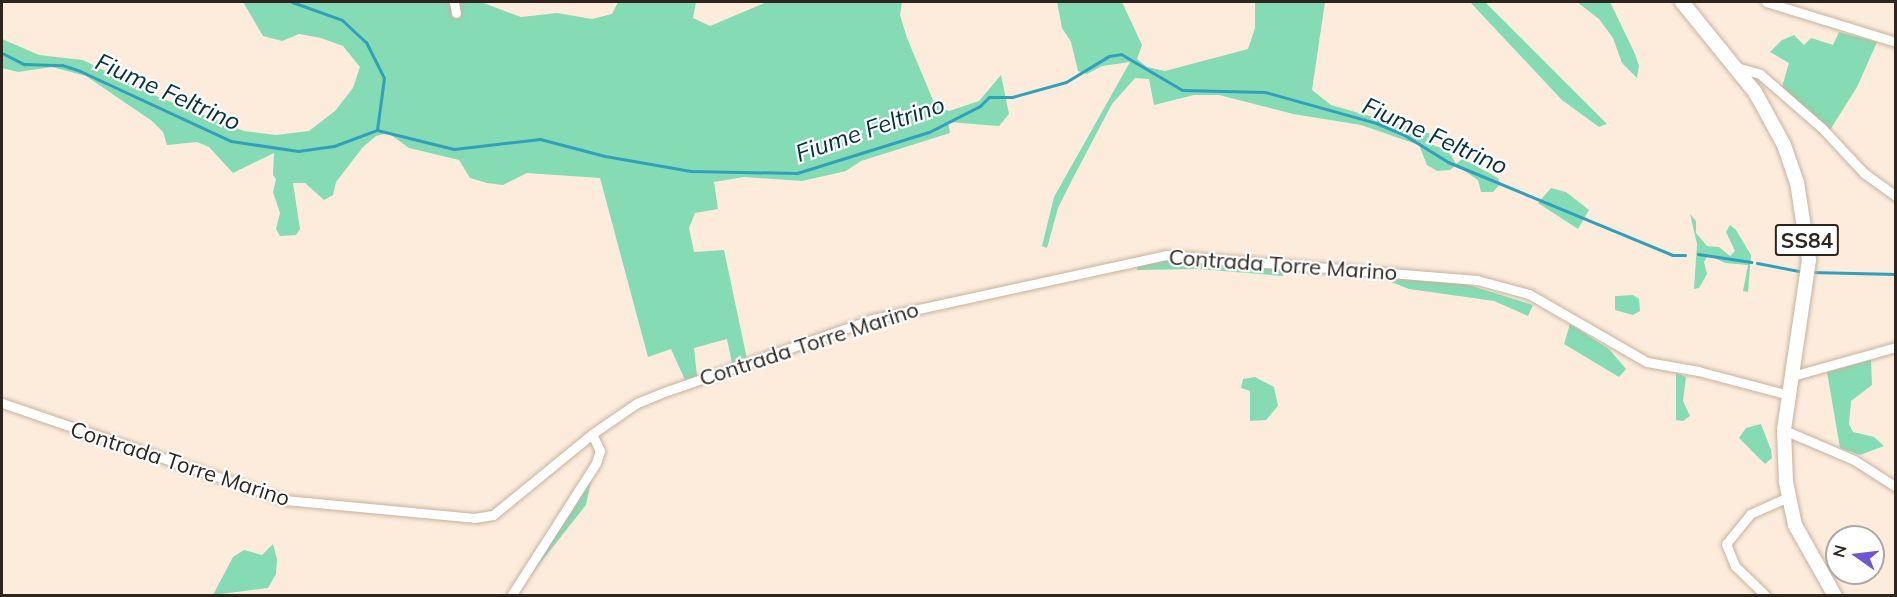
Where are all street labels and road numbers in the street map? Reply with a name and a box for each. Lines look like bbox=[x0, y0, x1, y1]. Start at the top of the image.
road number: SS84 bbox=[1774, 222, 1840, 258]
street label: Contrada Torre Marino bbox=[1168, 244, 1398, 286]
street label: Contrada Torre Marino bbox=[696, 296, 922, 392]
street label: Contrada Torre Marino bbox=[67, 416, 293, 512]

